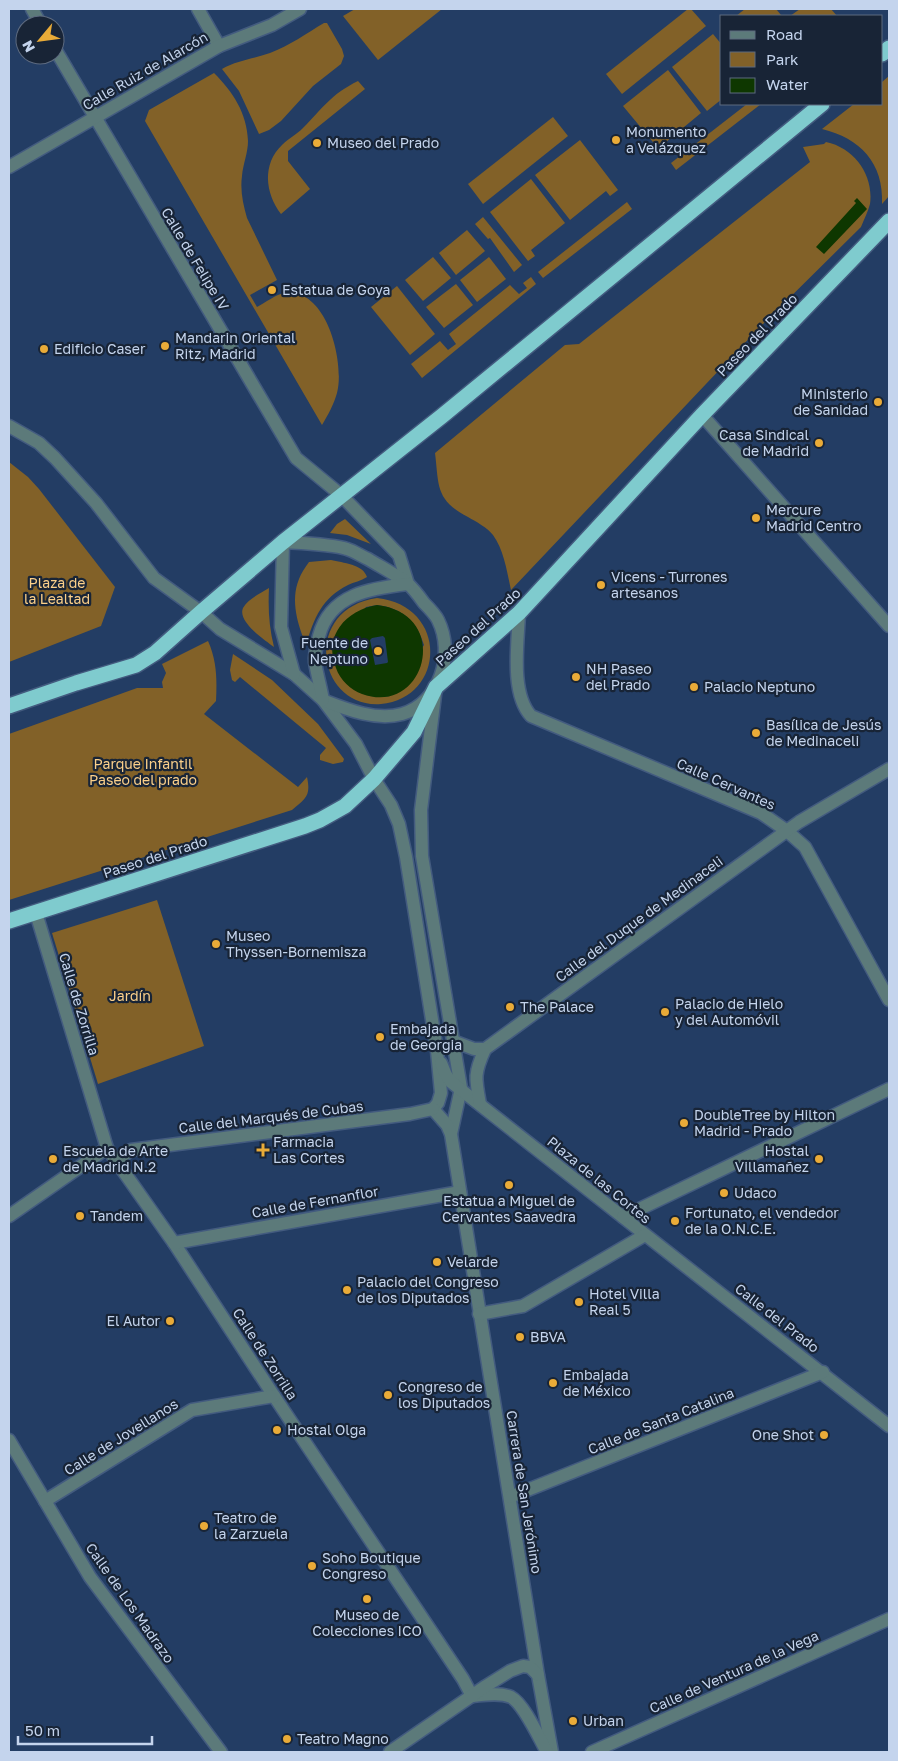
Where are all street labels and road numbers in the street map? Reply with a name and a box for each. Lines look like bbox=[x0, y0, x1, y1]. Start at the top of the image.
street label: Calle Ruiz de Alarcón bbox=[79, 28, 210, 113]
street label: Calle de Felipe IV bbox=[158, 204, 233, 314]
street label: Paseo del Prado bbox=[713, 290, 800, 380]
street label: Paseo del Prado bbox=[432, 584, 524, 669]
street label: Calle Cervantes bbox=[674, 754, 778, 813]
street label: Paseo del Prado bbox=[101, 832, 209, 881]
street label: Calle del Duque de Medinaceli bbox=[552, 852, 726, 985]
street label: Calle de Zorrilla bbox=[56, 951, 103, 1057]
street label: Calle del Marqués de Cubas bbox=[178, 1097, 364, 1136]
street label: Plaza de las Cortes bbox=[544, 1133, 655, 1227]
street label: Calle de Fernanflor bbox=[250, 1182, 380, 1221]
street label: Calle del Prado bbox=[732, 1280, 823, 1356]
street label: Calle de Zorrilla bbox=[229, 1305, 301, 1403]
street label: Calle de Santa Catalina bbox=[585, 1383, 736, 1458]
street label: Calle de Jovellanos bbox=[61, 1395, 181, 1478]
street label: Carrera de San Jerónimo bbox=[503, 1409, 546, 1575]
street label: Calle de Los Madrazo bbox=[83, 1539, 178, 1666]
street label: Calle de Ventura de la Vega bbox=[647, 1626, 821, 1717]

